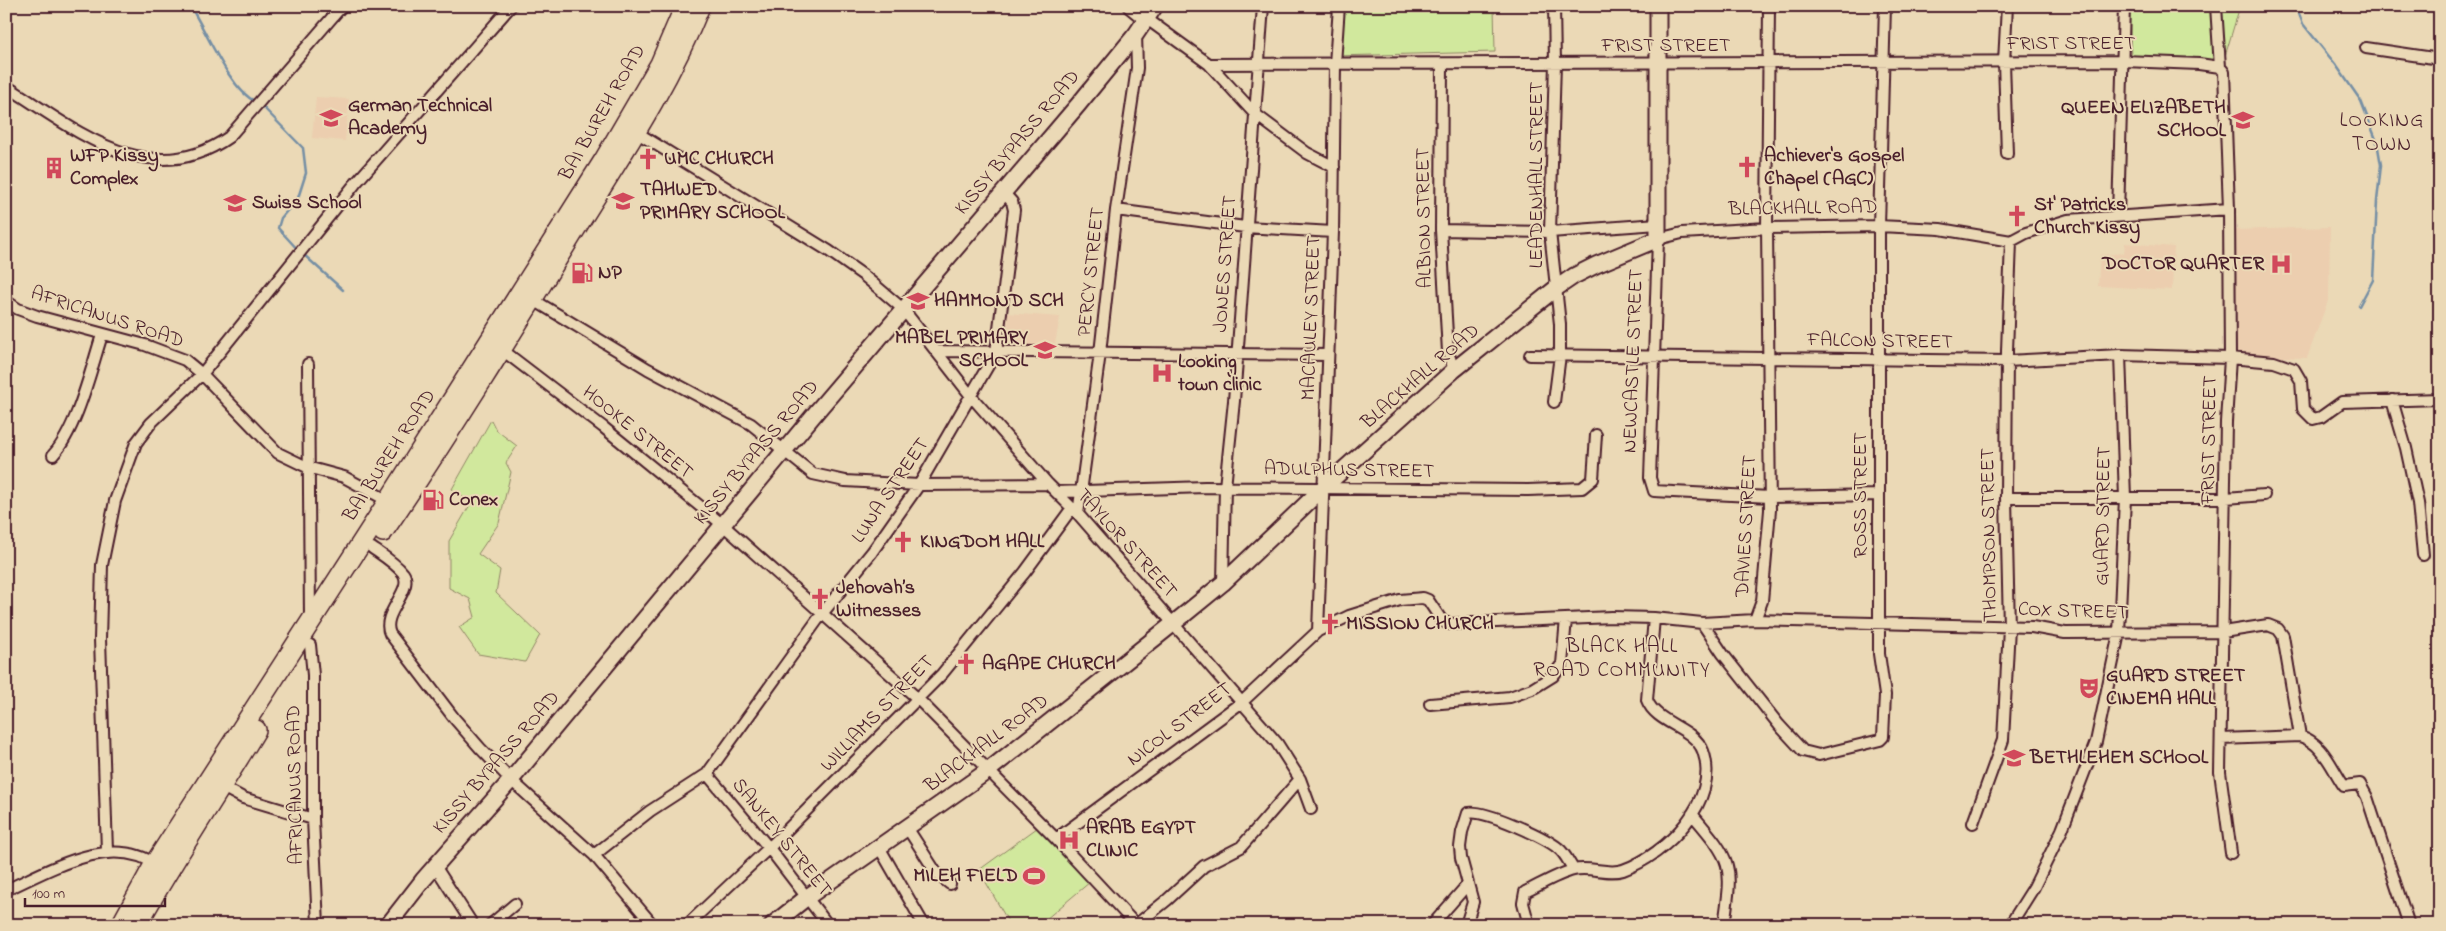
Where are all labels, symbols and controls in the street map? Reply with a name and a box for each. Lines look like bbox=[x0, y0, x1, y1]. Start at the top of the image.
street label: FRIST STREET bbox=[2005, 30, 2136, 59]
street label: FRIST STREET bbox=[1600, 32, 1731, 61]
street label: BAI BUREH ROAD bbox=[552, 40, 654, 187]
street label: KISSY BYPASS ROAD bbox=[948, 64, 1088, 222]
street label: LEADENHALL STREET bbox=[1523, 82, 1552, 268]
place label: German Technical Academy bbox=[348, 92, 492, 145]
place label: QUEEN ELIZABETH SCHOOL bbox=[2061, 94, 2227, 146]
school or university icon: German Technical Academy bbox=[318, 105, 344, 131]
district label: LOOKING TOWN bbox=[2340, 106, 2424, 160]
school or university icon: QUEEN ELIZABETH SCHOOL bbox=[2230, 107, 2256, 133]
place label: WFP Kissy Complex bbox=[70, 142, 159, 194]
place label: Achiever's Gospel Chapel (AGC) bbox=[1764, 142, 1904, 194]
place label: UMC CHURCH bbox=[664, 145, 774, 174]
church icon: UMC CHURCH bbox=[635, 146, 661, 172]
street label: ALBION STREET bbox=[1409, 147, 1441, 289]
church icon: Achiever's Gospel Chapel (AGC) bbox=[1734, 154, 1760, 180]
building icon: WFP Kissy Complex bbox=[41, 155, 67, 181]
place label: TAHWED PRIMARY SCHOOL bbox=[640, 176, 786, 228]
school or university icon: TAHWED PRIMARY SCHOOL bbox=[610, 188, 636, 214]
place label: Swiss School bbox=[252, 189, 362, 218]
school or university icon: Swiss School bbox=[222, 190, 248, 216]
place label: St' Patricks Church Kissy bbox=[2034, 191, 2140, 244]
street label: BLACKHALL ROAD bbox=[1727, 193, 1878, 225]
street label: JONES STREET bbox=[1207, 194, 1245, 334]
church icon: St' Patricks Church Kissy bbox=[2004, 203, 2030, 229]
street label: PERCY STREET bbox=[1071, 206, 1113, 338]
street label: MACAULEY STREET bbox=[1295, 235, 1329, 401]
place label: DOCTOR QUARTER bbox=[2101, 250, 2265, 279]
hospital icon: DOCTOR QUARTER bbox=[2268, 251, 2294, 277]
place label: NP bbox=[598, 259, 623, 288]
fuel station icon: NP bbox=[569, 260, 595, 286]
street label: NEWCASTLE STREET bbox=[1616, 268, 1652, 454]
street label: AFRICANUS ROAD bbox=[27, 280, 187, 356]
place label: HAMMOND SCH bbox=[934, 287, 1064, 316]
school or university icon: HAMMOND SCH bbox=[905, 288, 931, 314]
street label: BLACKHALL ROAD bbox=[1355, 317, 1487, 437]
place label: MABEL PRIMARY SCHOOL bbox=[895, 324, 1029, 376]
street label: FALCON STREET bbox=[1806, 326, 1953, 358]
school or university icon: MABEL PRIMARY SCHOOL bbox=[1032, 337, 1058, 363]
place label: Looking town clinic bbox=[1177, 348, 1262, 400]
hospital icon: Looking town clinic bbox=[1149, 360, 1175, 386]
street label: KISSY BYPASS ROAD bbox=[687, 374, 827, 532]
street label: FRIST STREET bbox=[2194, 375, 2226, 506]
street label: HOOKE STREET bbox=[575, 379, 699, 487]
street label: BAI BUREH ROAD bbox=[336, 384, 444, 529]
street label: LUNA STREET bbox=[845, 432, 937, 550]
street label: ROSS STREET bbox=[1847, 432, 1876, 558]
street label: GUARD STREET bbox=[2088, 446, 2120, 586]
street label: THOMPSON STREET bbox=[1974, 448, 2006, 622]
street label: DAVIES STREET bbox=[1729, 454, 1765, 599]
street label: ADULPHUS STREET bbox=[1263, 455, 1435, 487]
street label: TAYLOR STREET bbox=[1069, 482, 1183, 606]
place label: Conex bbox=[449, 486, 498, 515]
fuel station icon: Conex bbox=[420, 487, 446, 513]
place label: KINGDOM HALL bbox=[920, 528, 1045, 557]
church icon: KINGDOM HALL bbox=[890, 529, 916, 555]
place label: Jehovah’s Witnesses bbox=[836, 574, 921, 626]
church icon: Jehovah’s Witnesses bbox=[807, 586, 833, 612]
street label: COX STREET bbox=[2017, 596, 2129, 628]
place label: MISSION CHURCH bbox=[1346, 610, 1494, 639]
church icon: MISSION CHURCH bbox=[1317, 611, 1343, 637]
district label: BLACK HALL ROAD COMMUNITY bbox=[1533, 632, 1711, 686]
street label: WILLIAMS STREET bbox=[814, 649, 942, 779]
place label: AGAPE CHURCH bbox=[982, 650, 1116, 679]
church icon: AGAPE CHURCH bbox=[953, 651, 979, 677]
place label: GUARD STREET CINEMA HALL bbox=[2106, 662, 2246, 714]
theatre icon: GUARD STREET CINEMA HALL bbox=[2076, 675, 2102, 701]
street label: NICOL STREET bbox=[1121, 676, 1239, 774]
street label: KISSY BYPASS ROAD bbox=[426, 685, 568, 841]
street label: BLACKHALL ROAD bbox=[918, 688, 1055, 801]
street label: AFRICANUS ROAD bbox=[280, 705, 312, 865]
place label: BETHLEHEM SCHOOL bbox=[2029, 744, 2209, 773]
school or university icon: BETHLEHEM SCHOOL bbox=[2001, 745, 2027, 771]
street label: SANKEY STREET bbox=[724, 772, 838, 904]
place label: ARAB EGYPT CLINIC bbox=[1086, 814, 1196, 866]
hospital icon: ARAB EGYPT CLINIC bbox=[1056, 827, 1082, 853]
place label: MILEH FIELD bbox=[913, 862, 1018, 891]
sports icon: MILEH FIELD bbox=[1021, 863, 1047, 889]
scale bar bbox=[25, 876, 165, 908]
text: 100 m bbox=[32, 883, 65, 905]

